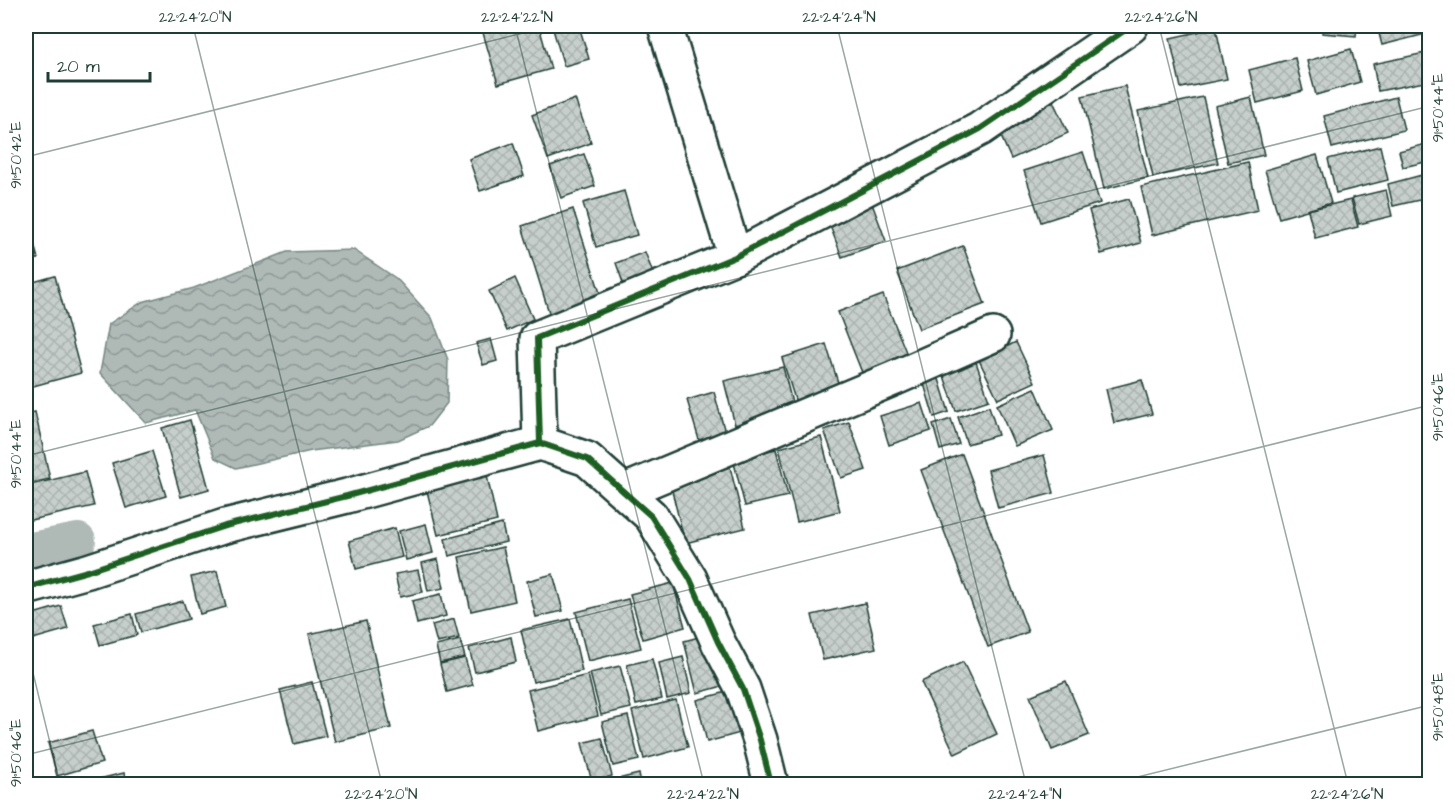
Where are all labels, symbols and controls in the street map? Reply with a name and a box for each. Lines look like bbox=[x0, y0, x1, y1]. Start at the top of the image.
text: 22°24'20"N bbox=[159, 7, 231, 28]
text: 22°24'22"N bbox=[481, 7, 553, 28]
text: 22°24'24"N bbox=[802, 7, 876, 28]
text: 22°24'26"N bbox=[1125, 7, 1197, 28]
scale bar bbox=[48, 45, 150, 83]
text: 20 m bbox=[57, 54, 100, 79]
text: 91°50'44"E bbox=[1428, 73, 1449, 143]
text: 91°50'42"E bbox=[6, 121, 27, 189]
text: 91°50'46"E bbox=[1428, 373, 1449, 441]
text: 91°50'44"E bbox=[6, 419, 27, 489]
text: 91°50'48"E bbox=[1428, 673, 1449, 741]
text: 91°50'46"E bbox=[6, 719, 27, 787]
text: 22°24'20"N bbox=[345, 784, 417, 805]
text: 22°24'22"N bbox=[667, 784, 739, 805]
text: 22°24'24"N bbox=[988, 784, 1062, 805]
text: 22°24'26"N bbox=[1311, 784, 1383, 805]

